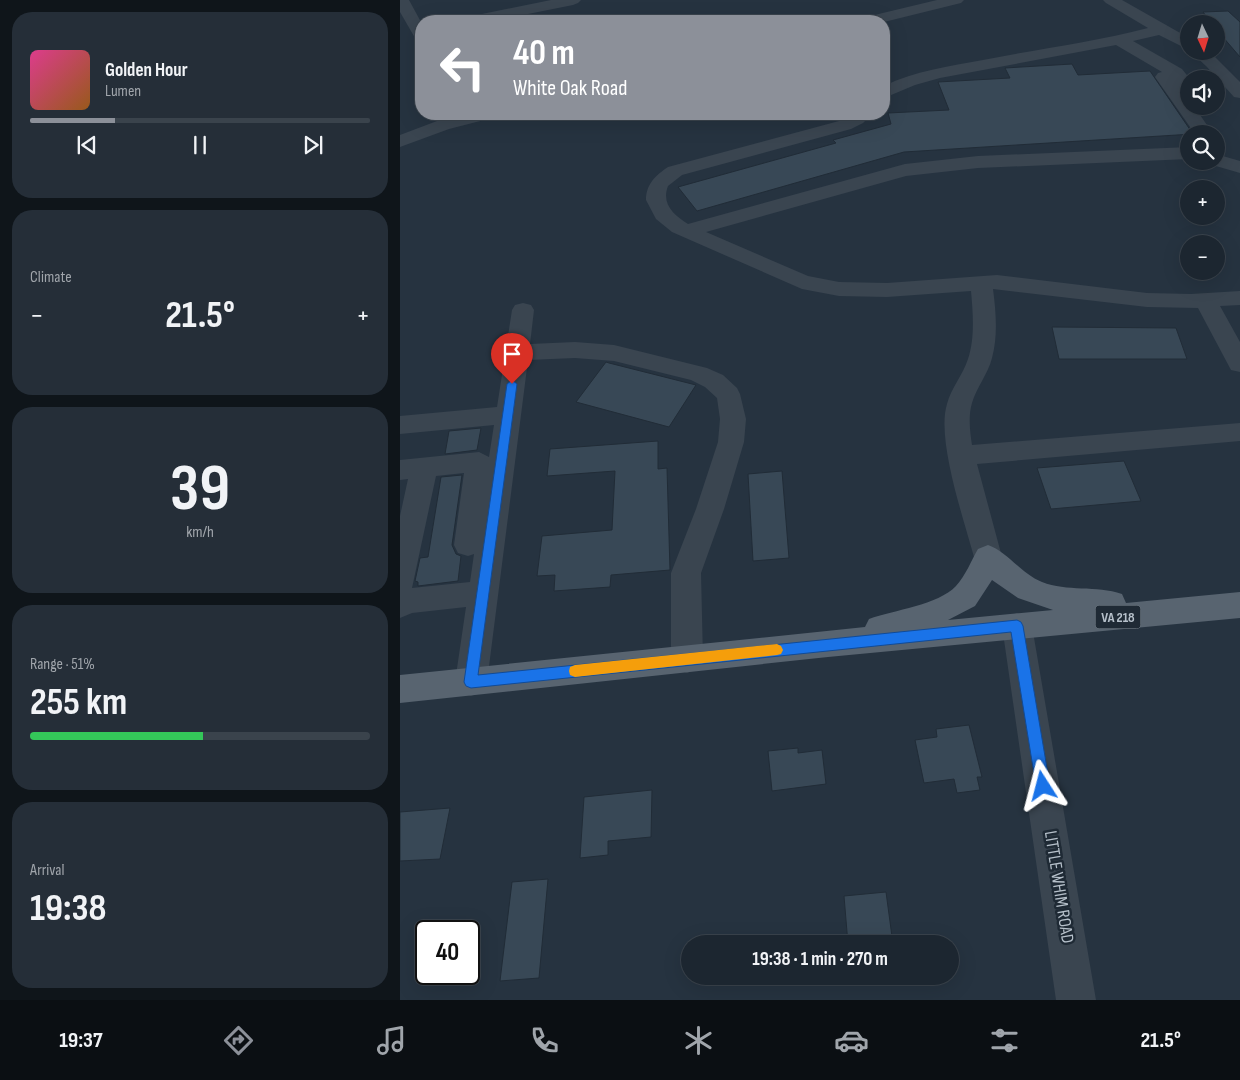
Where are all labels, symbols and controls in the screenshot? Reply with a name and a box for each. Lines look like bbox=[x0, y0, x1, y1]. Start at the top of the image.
north arrow bbox=[1180, 15, 1225, 60]
map controls bbox=[1180, 15, 1225, 280]
text: 40 m bbox=[513, 32, 575, 75]
icon: left bbox=[430, 35, 495, 100]
text: Golden Hour bbox=[105, 59, 188, 82]
button: sound bbox=[1180, 70, 1225, 115]
text: White Oak Road bbox=[513, 75, 627, 102]
text: Lumen bbox=[105, 82, 141, 101]
button: search bbox=[1180, 125, 1225, 170]
icon: previous bbox=[73, 131, 101, 159]
icon: pause bbox=[186, 131, 214, 159]
icon: next bbox=[299, 131, 327, 159]
button: + bbox=[1180, 180, 1225, 225]
button: − bbox=[1180, 235, 1225, 280]
text: Climate bbox=[30, 268, 72, 287]
text: 21.5° bbox=[165, 293, 235, 338]
text: − bbox=[30, 299, 44, 332]
text: + bbox=[356, 299, 370, 332]
pin bbox=[491, 333, 533, 384]
icon: arrive bbox=[498, 340, 526, 368]
text: 39 bbox=[170, 451, 230, 529]
text: km/h bbox=[186, 523, 214, 542]
road number: VA 218 bbox=[1096, 606, 1140, 628]
text: Range · 51% bbox=[30, 655, 95, 674]
text: 255 km bbox=[30, 680, 127, 725]
position arrow bbox=[1016, 759, 1068, 811]
street label: LITTLE WHIM ROAD bbox=[1040, 829, 1078, 945]
text: Arrival bbox=[30, 861, 64, 880]
text: 19:38 bbox=[30, 886, 106, 931]
speed limit sign: 40 bbox=[415, 920, 480, 985]
text: 19:38 · 1 min · 270 m bbox=[752, 948, 888, 971]
icon: directions bbox=[221, 1023, 256, 1058]
icon: music bbox=[374, 1023, 409, 1058]
icon: phone bbox=[527, 1023, 562, 1058]
icon: climate bbox=[681, 1023, 716, 1058]
icon: car bbox=[834, 1023, 869, 1058]
icon: filters bbox=[987, 1023, 1022, 1058]
text: 19:37 bbox=[59, 1027, 103, 1054]
text: 21.5° bbox=[1140, 1027, 1181, 1054]

